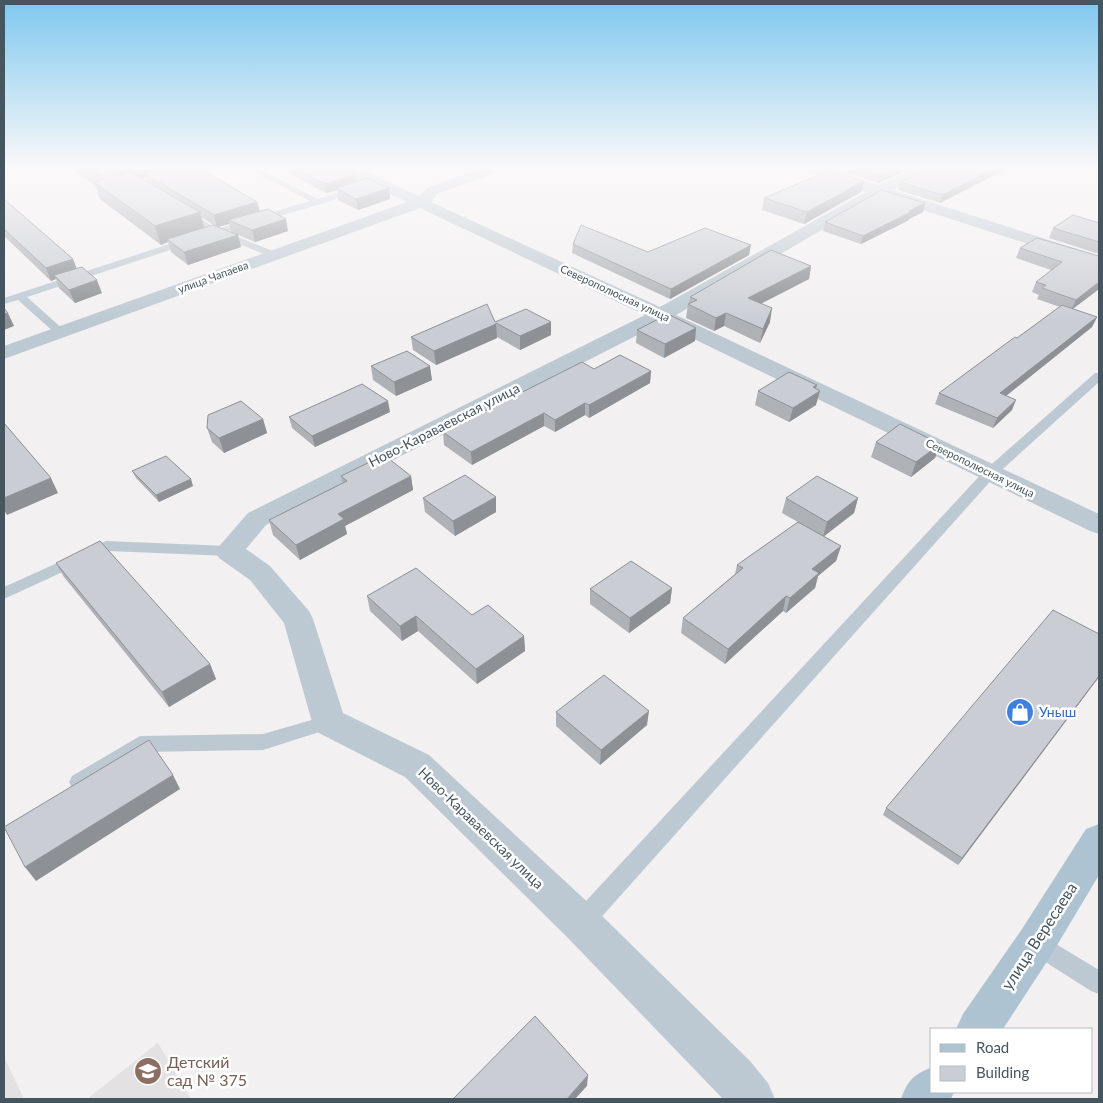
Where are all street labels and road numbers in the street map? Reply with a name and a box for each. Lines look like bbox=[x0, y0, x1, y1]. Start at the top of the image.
street label: улица Чапаева bbox=[176, 258, 250, 295]
street label: Северополюсная улица bbox=[558, 261, 672, 324]
street label: Ново-Караваевская улица bbox=[365, 379, 522, 470]
street label: Северополюсная улица bbox=[924, 436, 1037, 500]
street label: Ново-Караваевская улица bbox=[415, 763, 547, 892]
street label: улица Вересаева bbox=[997, 879, 1080, 993]

